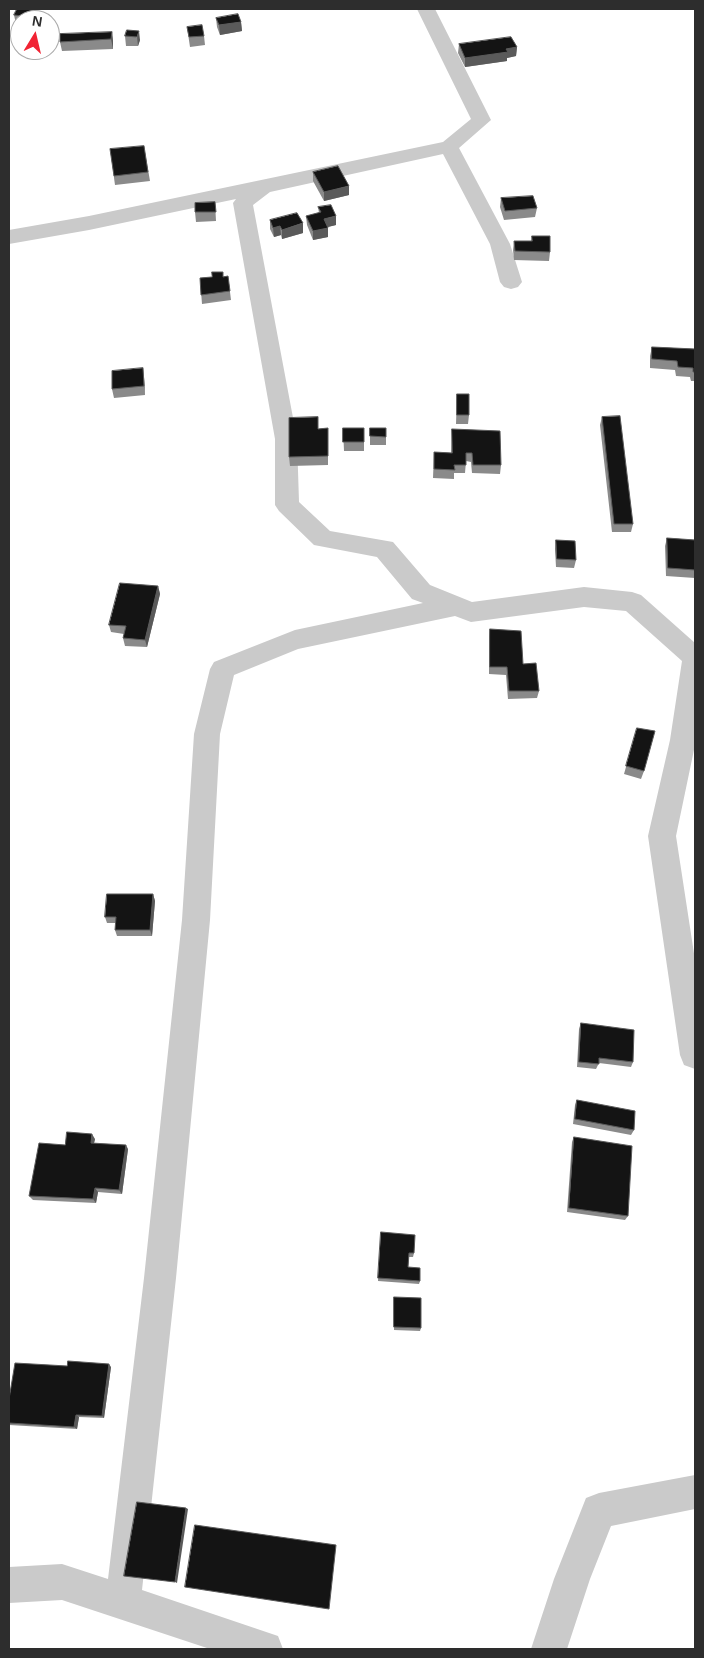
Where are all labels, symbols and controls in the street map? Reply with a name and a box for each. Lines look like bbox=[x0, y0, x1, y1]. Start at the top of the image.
north arrow bbox=[10, 10, 60, 60]
text: N bbox=[31, 12, 43, 30]

